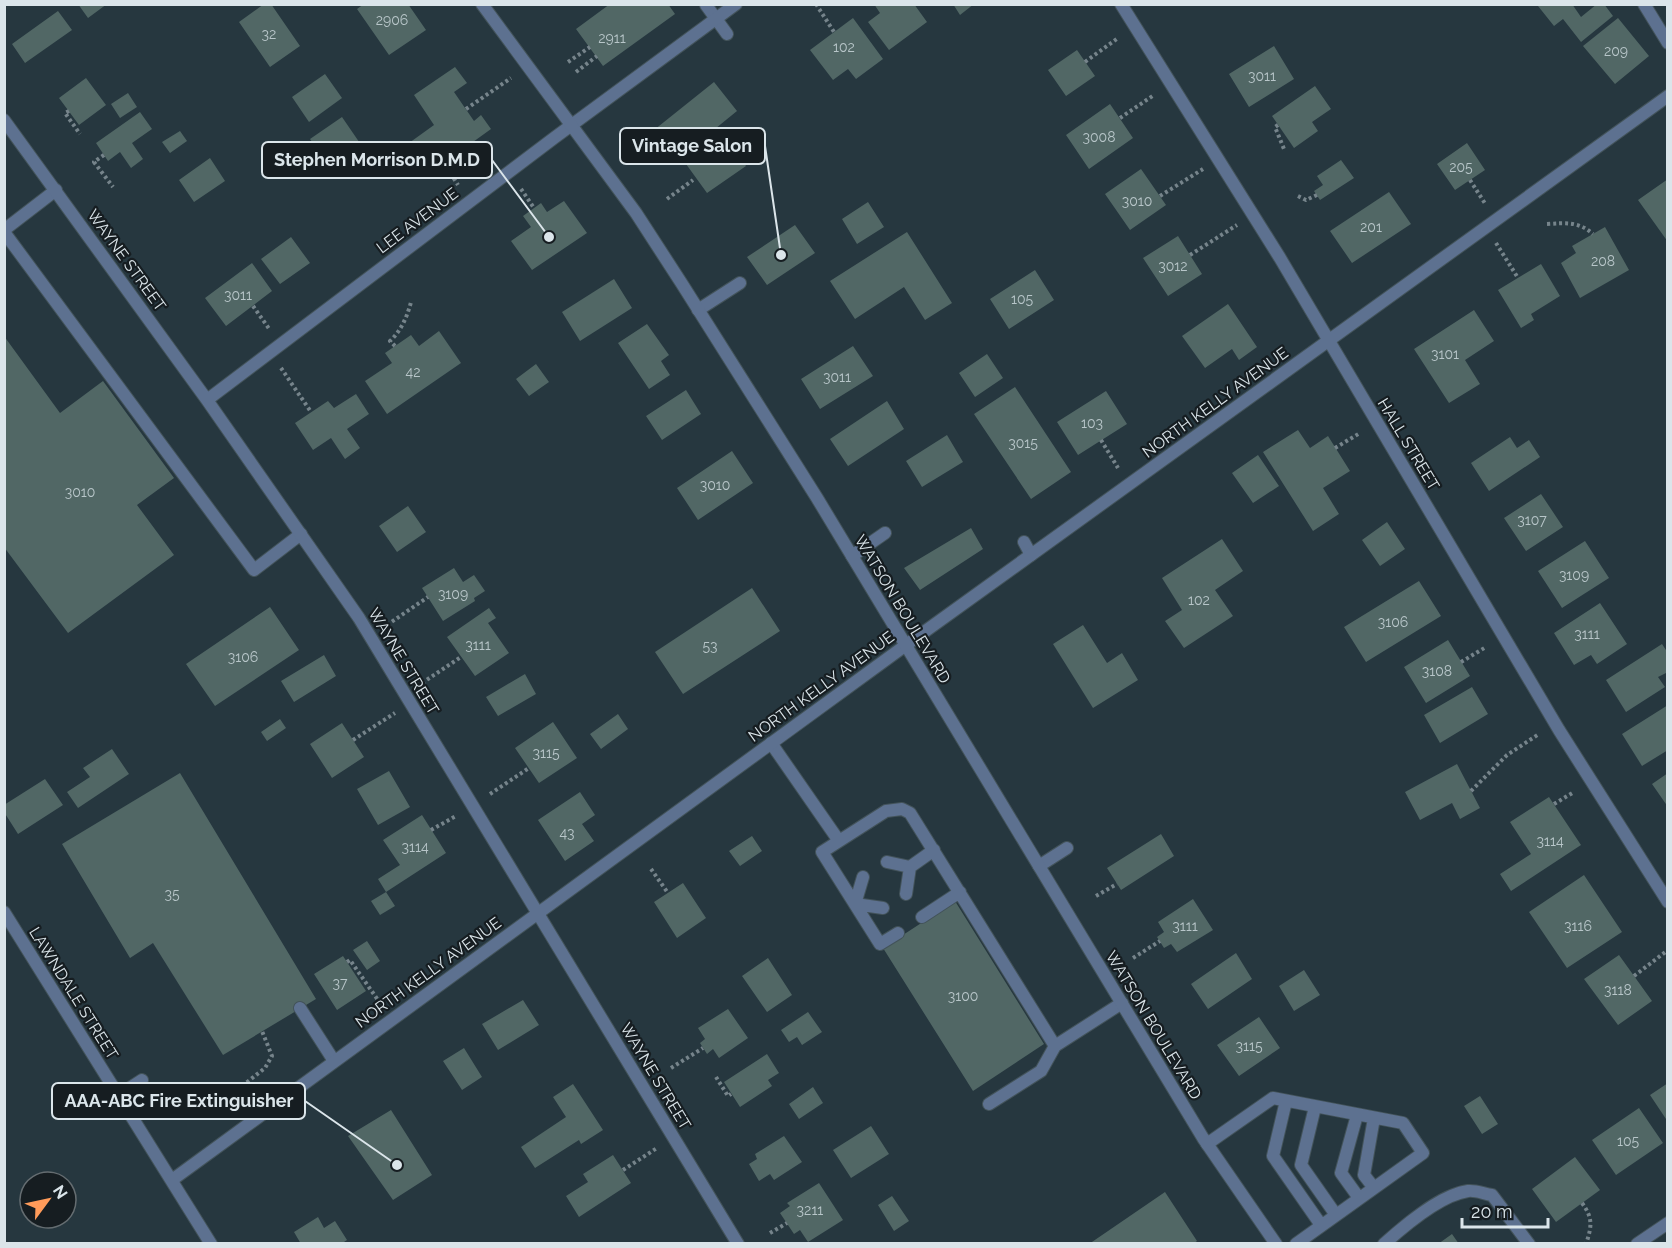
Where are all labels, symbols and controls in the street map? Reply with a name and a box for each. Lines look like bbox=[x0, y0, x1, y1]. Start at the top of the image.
house number: 2906 bbox=[376, 12, 408, 28]
house number: 32 bbox=[262, 26, 276, 42]
house number: 2911 bbox=[598, 30, 626, 46]
house number: 102 bbox=[833, 39, 855, 55]
house number: 209 bbox=[1604, 43, 1628, 59]
house number: 3011 bbox=[1248, 68, 1276, 84]
callout: Vintage Salon bbox=[620, 128, 765, 164]
house number: 3008 bbox=[1083, 129, 1115, 145]
text: Vintage Salon bbox=[632, 135, 752, 156]
callout: Stephen Morrison D.M.D bbox=[262, 142, 492, 178]
text: Stephen Morrison D.M.D bbox=[274, 149, 480, 170]
house number: 205 bbox=[1449, 159, 1473, 175]
street label: LEE AVENUE bbox=[373, 183, 462, 257]
house number: 3010 bbox=[1122, 193, 1152, 209]
street label: WAYNE STREET bbox=[83, 206, 170, 315]
house number: 201 bbox=[1360, 219, 1382, 235]
house number: 208 bbox=[1591, 253, 1615, 269]
house number: 3012 bbox=[1158, 258, 1188, 274]
house number: 3011 bbox=[224, 287, 252, 303]
house number: 105 bbox=[1011, 291, 1033, 307]
street label: NORTH KELLY AVENUE bbox=[1139, 343, 1292, 462]
house number: 3101 bbox=[1431, 346, 1459, 362]
house number: 42 bbox=[406, 364, 420, 380]
house number: 3011 bbox=[823, 369, 851, 385]
street label: HALL STREET bbox=[1374, 395, 1444, 494]
house number: 103 bbox=[1081, 415, 1103, 431]
house number: 3015 bbox=[1008, 435, 1038, 451]
house number: 3010 bbox=[700, 477, 730, 493]
house number: 3010 bbox=[65, 484, 95, 500]
house number: 3107 bbox=[1517, 512, 1547, 528]
street label: WATSON BOULEVARD bbox=[851, 532, 954, 687]
house number: 3109 bbox=[1559, 567, 1589, 583]
house number: 3109 bbox=[438, 586, 468, 602]
house number: 102 bbox=[1188, 592, 1210, 608]
street label: WAYNE STREET bbox=[364, 604, 443, 718]
house number: 3106 bbox=[1378, 614, 1408, 630]
house number: 3111 bbox=[1574, 626, 1600, 642]
street label: NORTH KELLY AVENUE bbox=[745, 627, 898, 746]
house number: 3111 bbox=[465, 637, 491, 653]
house number: 53 bbox=[702, 638, 718, 654]
house number: 3106 bbox=[228, 649, 258, 665]
house number: 3108 bbox=[1422, 663, 1452, 679]
house number: 3115 bbox=[532, 745, 560, 761]
house number: 43 bbox=[559, 825, 575, 841]
house number: 3114 bbox=[1536, 833, 1564, 849]
house number: 3114 bbox=[401, 839, 429, 855]
house number: 35 bbox=[164, 886, 180, 902]
street label: NORTH KELLY AVENUE bbox=[352, 913, 505, 1032]
house number: 3111 bbox=[1172, 918, 1198, 934]
house number: 3116 bbox=[1564, 918, 1592, 934]
street label: LAWNDALE STREET bbox=[25, 924, 122, 1063]
street label: WATSON BOULEVARD bbox=[1102, 948, 1205, 1103]
house number: 37 bbox=[333, 975, 348, 991]
house number: 3118 bbox=[1604, 982, 1632, 998]
house number: 3100 bbox=[948, 988, 978, 1004]
street label: WAYNE STREET bbox=[616, 1019, 695, 1133]
house number: 3115 bbox=[1235, 1038, 1263, 1054]
callout: AAA-ABC Fire Extinguisher bbox=[52, 1083, 305, 1119]
text: AAA-ABC Fire Extinguisher bbox=[64, 1090, 294, 1111]
house number: 105 bbox=[1617, 1133, 1639, 1149]
north arrow bbox=[18, 1170, 78, 1230]
text: N bbox=[49, 1182, 71, 1202]
scale bar bbox=[1462, 1191, 1548, 1229]
text: 20 m bbox=[1471, 1201, 1513, 1222]
house number: 3211 bbox=[797, 1202, 823, 1218]

